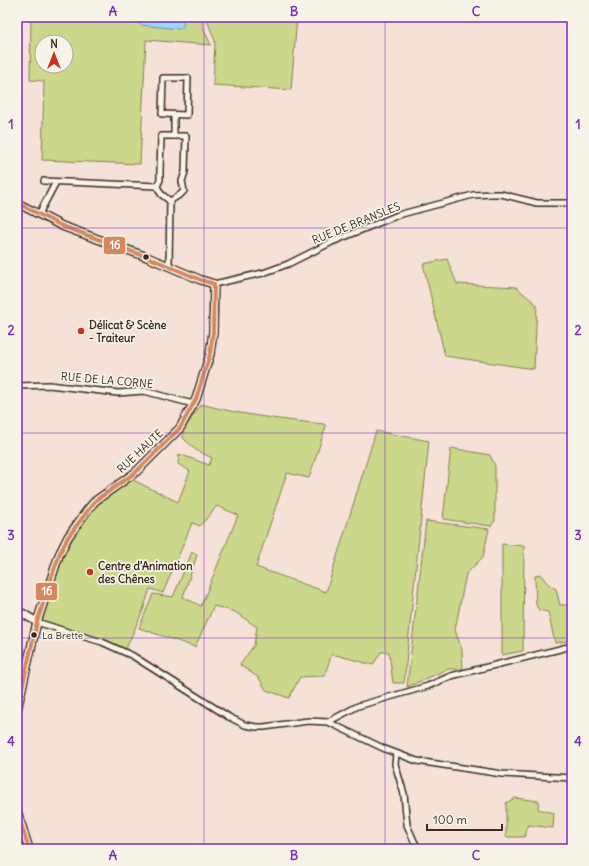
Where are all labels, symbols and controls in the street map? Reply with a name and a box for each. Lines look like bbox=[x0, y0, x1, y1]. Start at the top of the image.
text: A bbox=[109, 3, 118, 20]
text: B bbox=[290, 3, 299, 20]
text: C bbox=[472, 3, 481, 20]
north arrow bbox=[34, 34, 74, 74]
text: N bbox=[50, 37, 58, 51]
text: 1 bbox=[8, 116, 14, 133]
text: 1 bbox=[575, 116, 581, 133]
street label: RUE DE BRANSLES bbox=[310, 199, 402, 247]
line badge: 16 bbox=[103, 236, 126, 255]
text: 16 bbox=[110, 238, 120, 252]
unlabelled marker bbox=[141, 252, 151, 262]
place label: Délicat & Scène - Traiteur bbox=[89, 318, 167, 345]
text: 2 bbox=[7, 322, 15, 339]
text: 2 bbox=[574, 322, 582, 339]
marker: Délicat & Scène - Traiteur bbox=[76, 326, 86, 336]
street label: RUE DE LA CORNE bbox=[60, 369, 154, 391]
street label: RUE HAUTE bbox=[114, 426, 166, 476]
text: 3 bbox=[7, 527, 15, 544]
text: 3 bbox=[574, 527, 582, 544]
place label: Centre d’Animation des Chênes bbox=[98, 559, 193, 586]
marker: Centre d’Animation des Chênes bbox=[85, 567, 95, 577]
line badge: 16 bbox=[35, 582, 58, 601]
text: 16 bbox=[42, 584, 52, 598]
place label: La Brette bbox=[42, 629, 83, 642]
marker: La Brette bbox=[29, 630, 39, 640]
text: 4 bbox=[7, 733, 15, 750]
text: 4 bbox=[574, 733, 582, 750]
scale bar bbox=[427, 806, 502, 832]
text: 100 m bbox=[433, 812, 467, 827]
text: A bbox=[109, 847, 118, 864]
text: B bbox=[290, 847, 299, 864]
text: C bbox=[472, 847, 481, 864]

